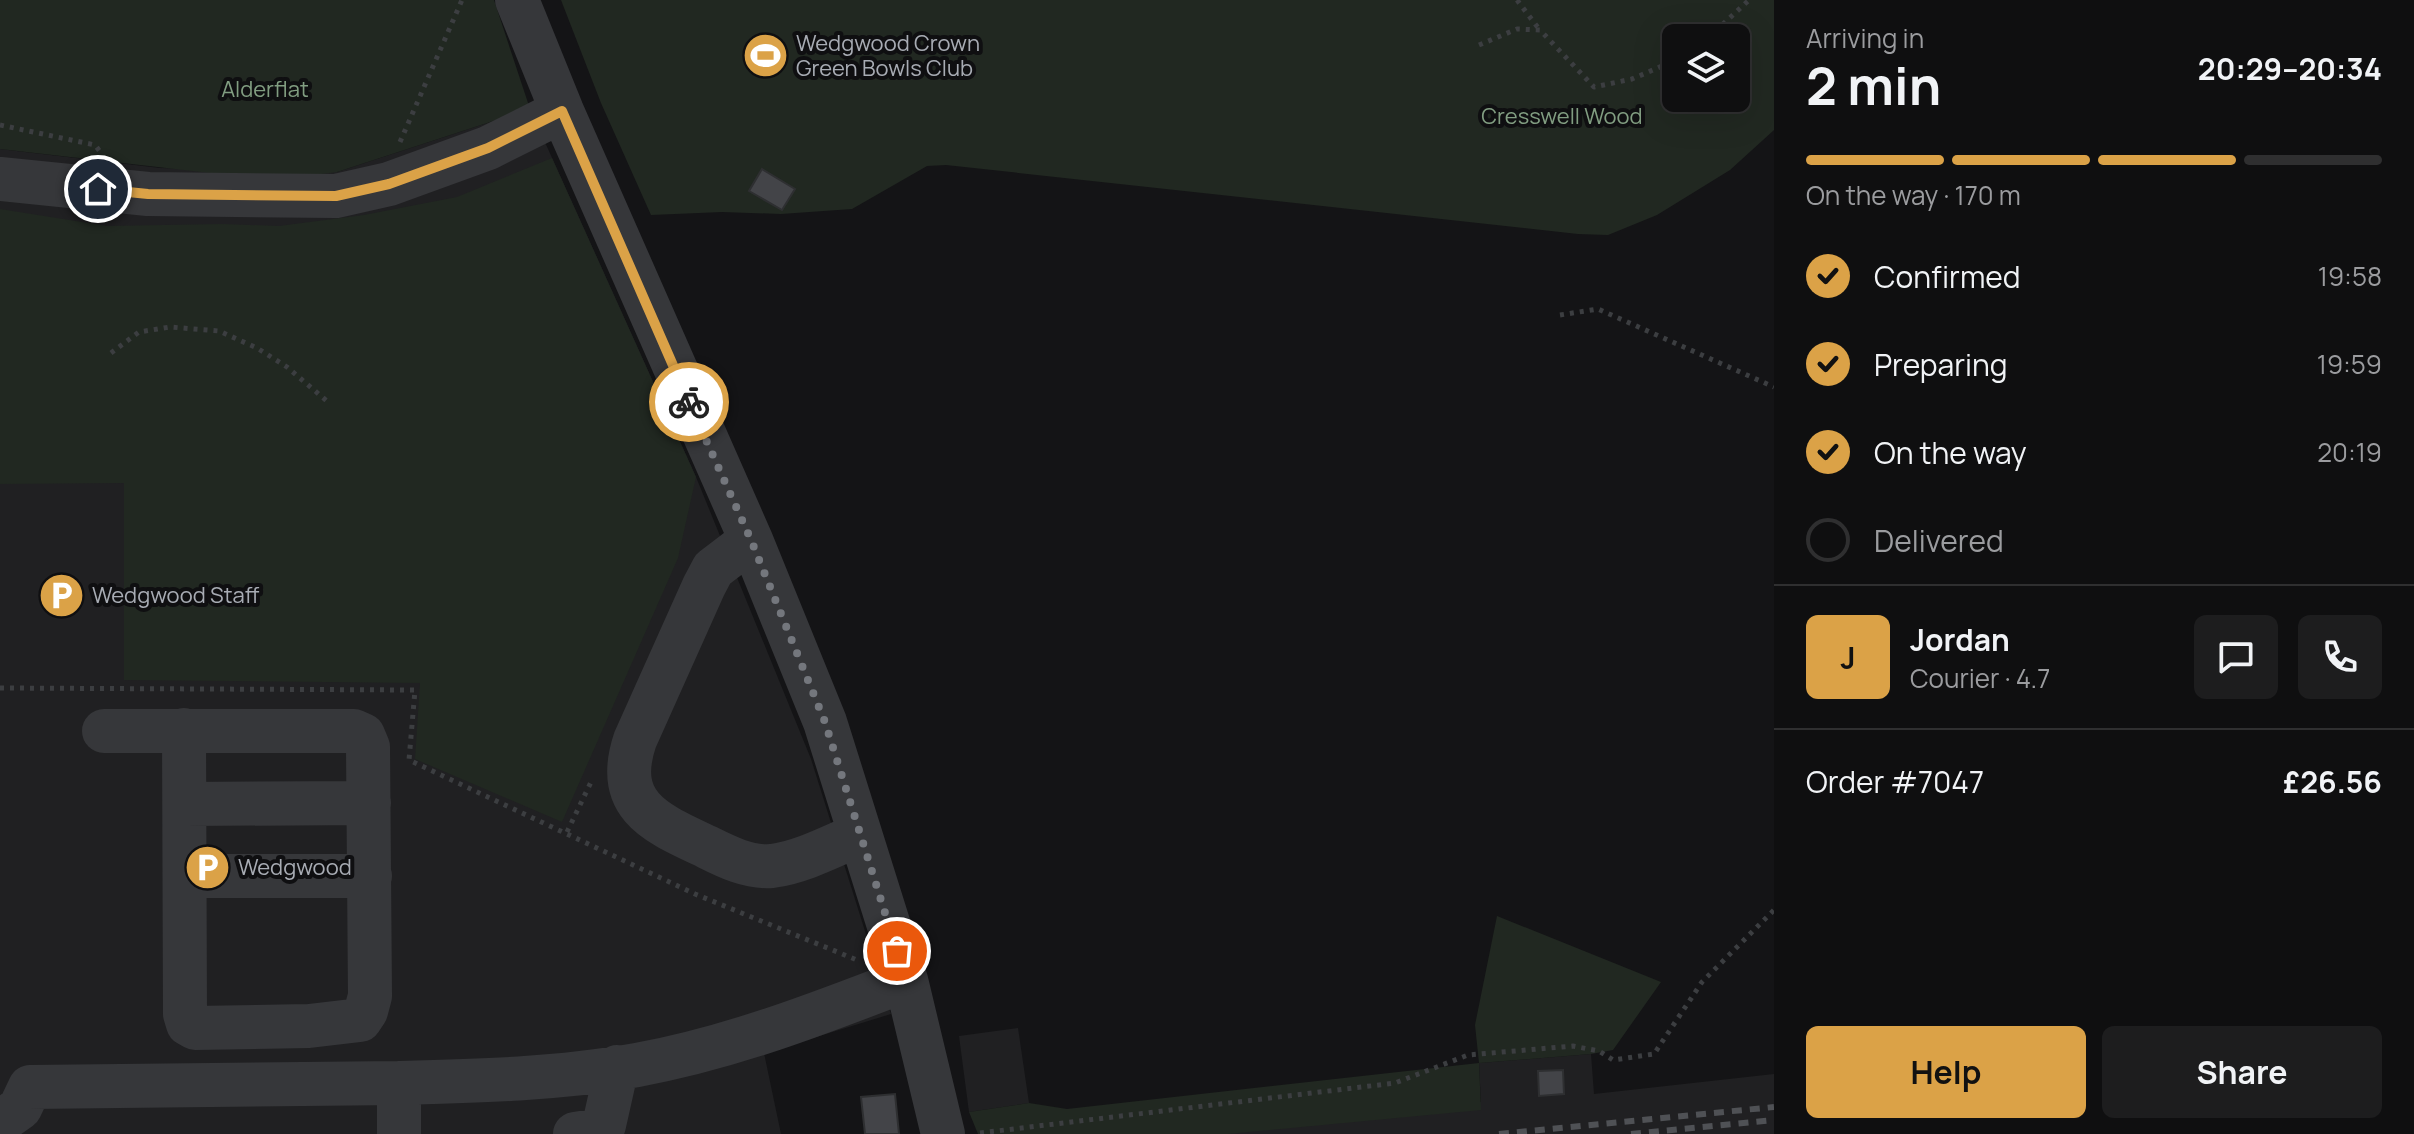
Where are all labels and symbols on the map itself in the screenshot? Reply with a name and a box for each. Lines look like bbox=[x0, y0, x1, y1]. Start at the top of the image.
place label: Wedgwood Crown Green Bowls Club bbox=[796, 28, 980, 83]
sports icon: Wedgwood Crown Green Bowls Club bbox=[741, 32, 789, 80]
park label: Alderflat bbox=[221, 74, 309, 104]
park label: Cresswell Wood bbox=[1481, 101, 1643, 131]
pin bbox=[64, 155, 132, 223]
courier bbox=[649, 362, 729, 442]
parking icon: Wedgwood Staff bbox=[37, 571, 85, 619]
place label: Wedgwood Staff bbox=[92, 580, 260, 610]
parking icon: Wedgwood bbox=[183, 843, 231, 891]
place label: Wedgwood bbox=[238, 852, 352, 882]
pin bbox=[863, 917, 931, 985]

